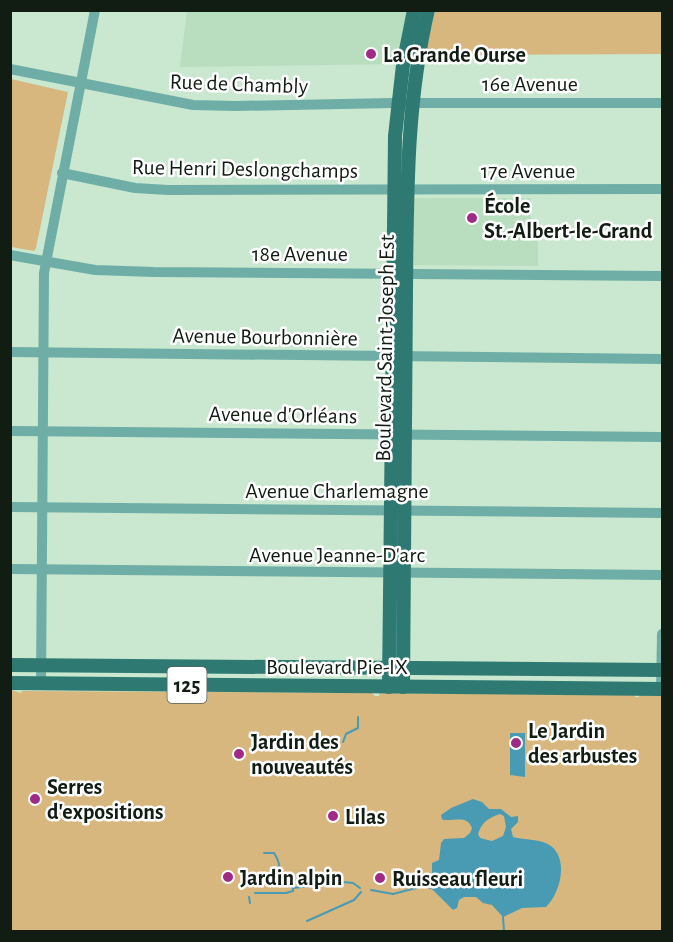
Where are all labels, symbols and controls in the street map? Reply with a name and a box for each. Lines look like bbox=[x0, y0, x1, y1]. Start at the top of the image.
place label: La Grande Ourse bbox=[383, 44, 526, 66]
marker: La Grande Ourse bbox=[364, 47, 378, 61]
street label: Rue de Chambly bbox=[169, 71, 309, 97]
street label: 16e Avenue bbox=[482, 73, 578, 95]
street label: Rue Henri Deslongchamps bbox=[132, 156, 358, 182]
street label: 17e Avenue bbox=[481, 160, 575, 182]
place label: École St.-Albert-le-Grand bbox=[484, 192, 653, 242]
marker: École St.-Albert-le-Grand bbox=[465, 211, 479, 225]
street label: Boulevard Saint-Joseph Est bbox=[372, 234, 398, 462]
street label: 18e Avenue bbox=[252, 243, 348, 265]
street label: Avenue Bourbonnière bbox=[172, 324, 358, 350]
street label: Avenue d'Orléans bbox=[209, 403, 357, 427]
street label: Avenue Charlemagne bbox=[245, 480, 429, 502]
street label: Avenue Jeanne-D'arc bbox=[249, 544, 425, 566]
street label: Boulevard Pie-IX bbox=[266, 656, 408, 678]
road number: 125 bbox=[168, 667, 207, 703]
place label: Le Jardin des arbustes bbox=[528, 720, 637, 767]
place label: Jardin des nouveautés bbox=[251, 731, 353, 778]
marker: Le Jardin des arbustes bbox=[509, 736, 523, 750]
marker: Jardin des nouveautés bbox=[232, 747, 246, 761]
place label: Serres d'expositions bbox=[47, 776, 163, 823]
marker: Serres d'expositions bbox=[28, 792, 42, 806]
place label: Lilas bbox=[345, 806, 385, 828]
marker: Lilas bbox=[326, 809, 340, 823]
place label: Jardin alpin bbox=[240, 867, 342, 889]
place label: Ruisseau fleuri bbox=[392, 868, 523, 890]
marker: Jardin alpin bbox=[221, 870, 235, 884]
marker: Ruisseau fleuri bbox=[373, 871, 387, 885]

